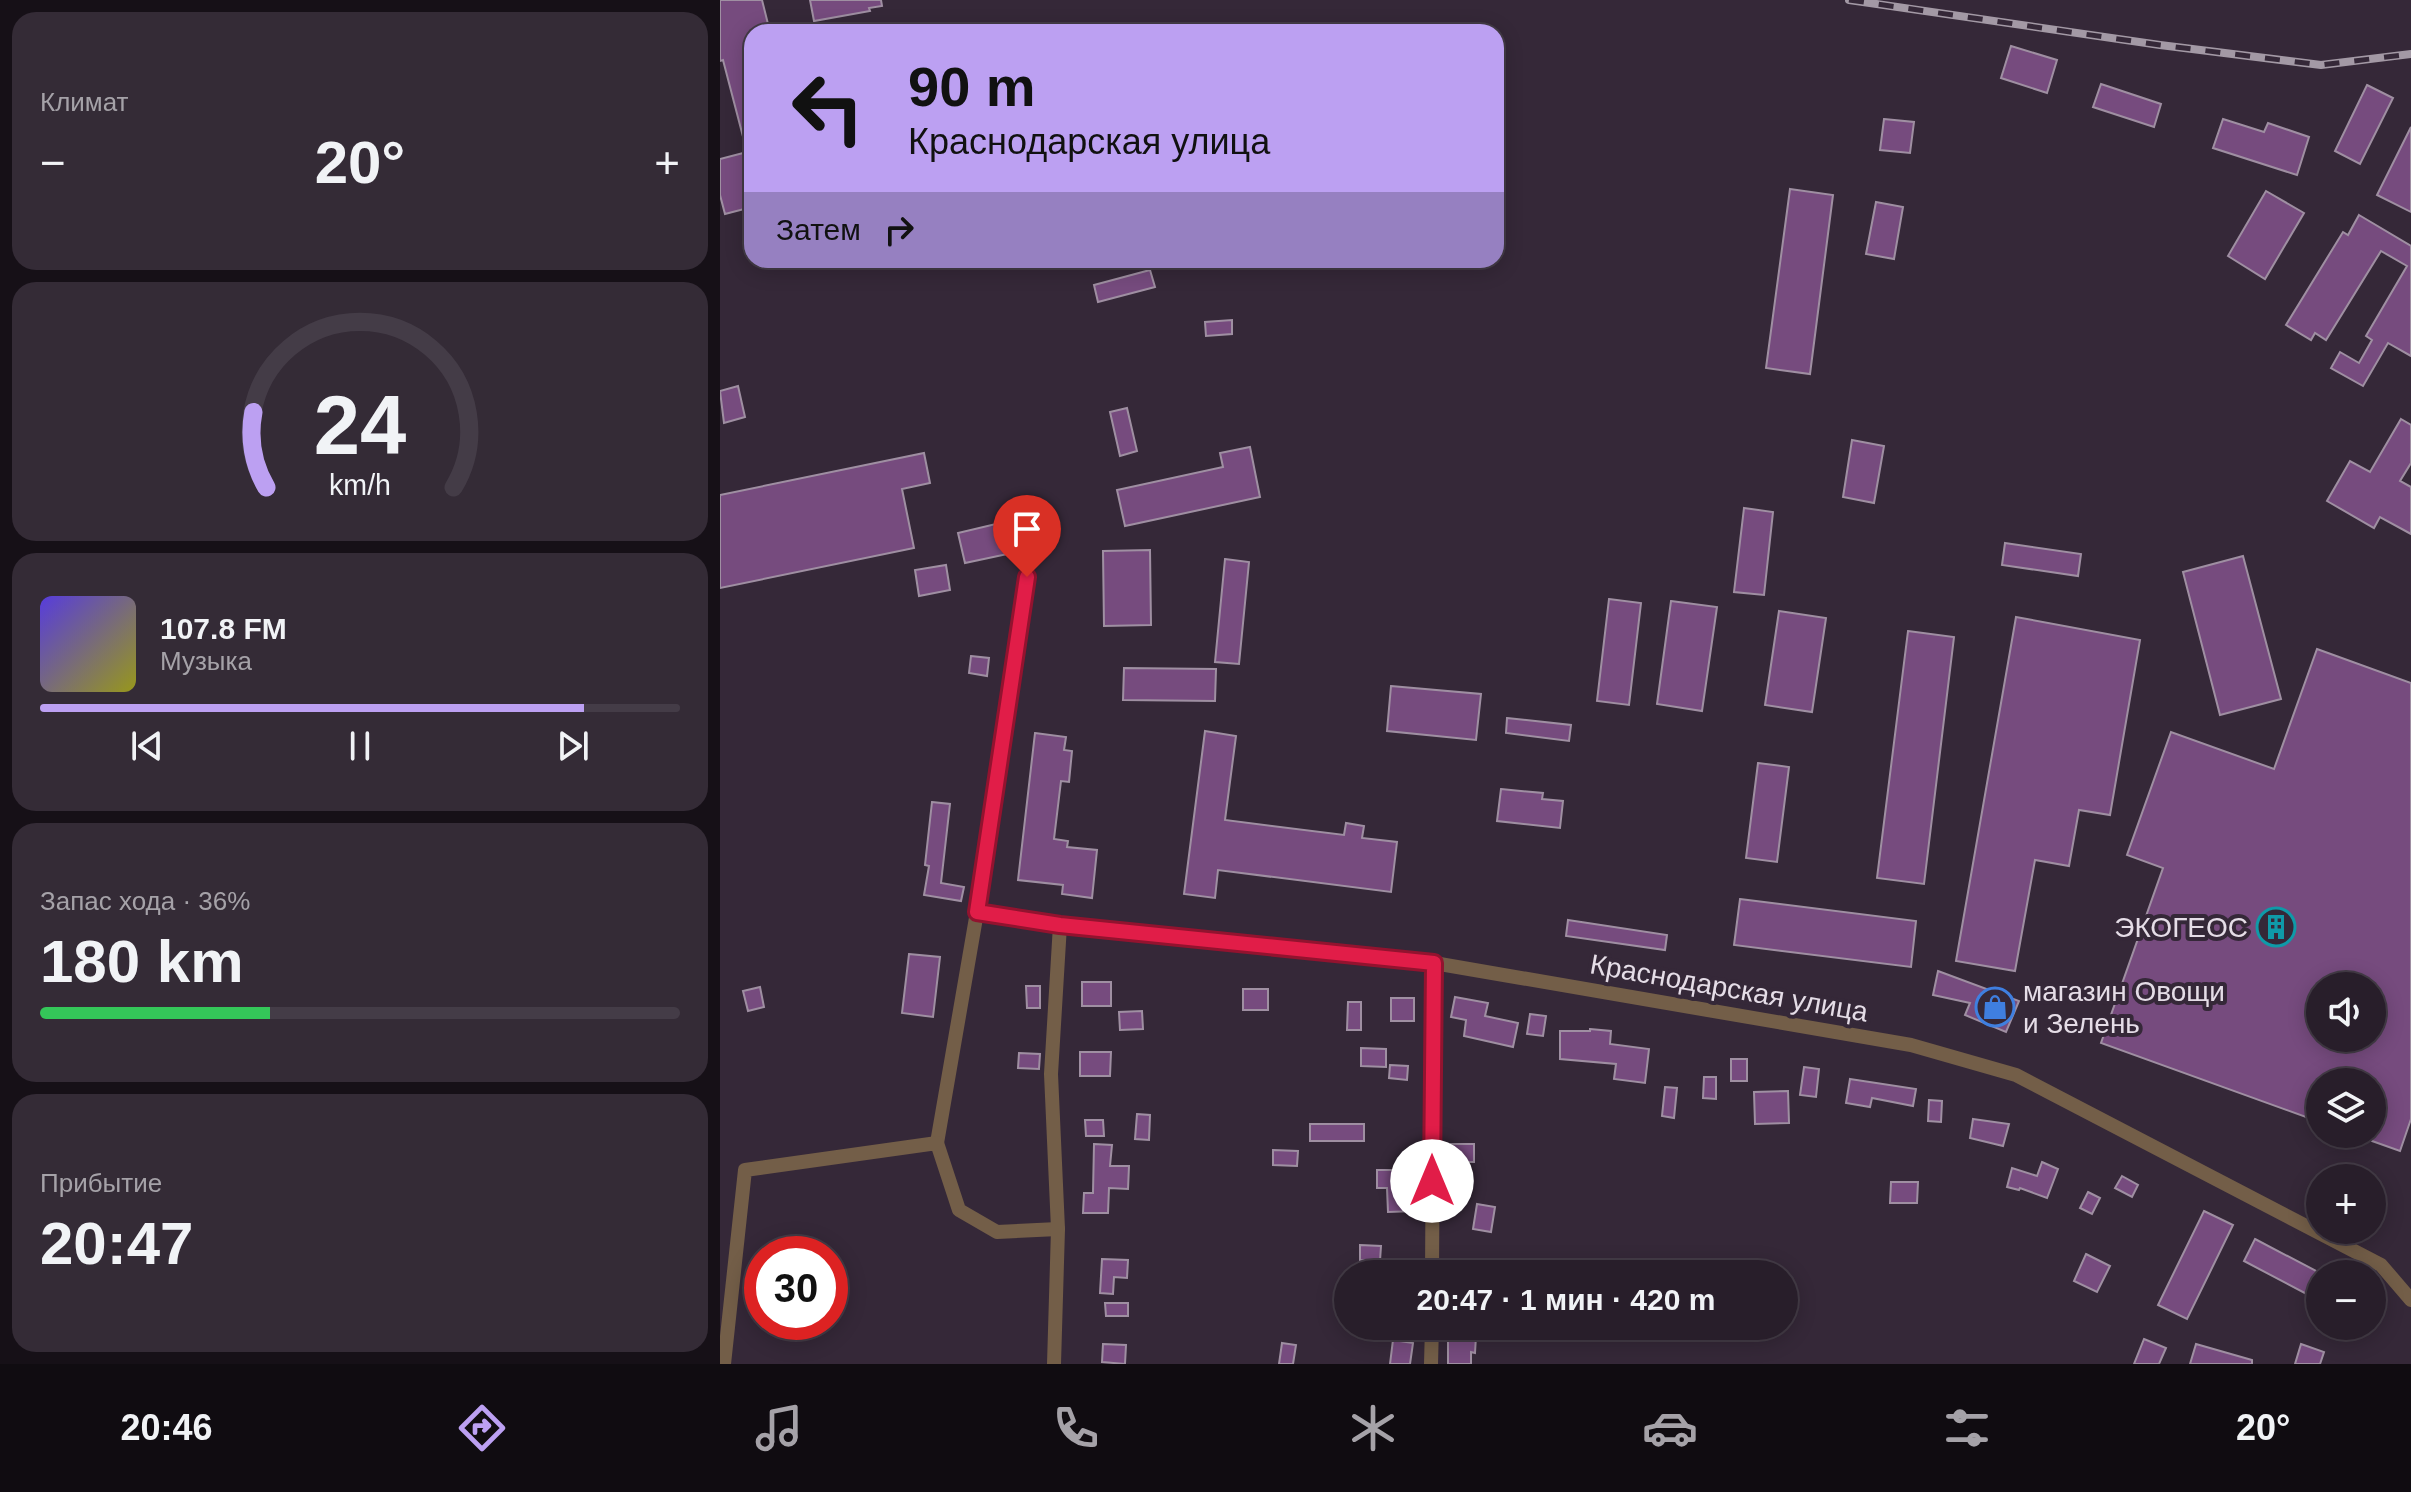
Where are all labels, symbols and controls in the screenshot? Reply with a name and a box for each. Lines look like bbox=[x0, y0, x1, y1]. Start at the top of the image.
text: 90 m bbox=[908, 55, 1036, 118]
icon: left bbox=[776, 56, 880, 160]
text: Климат bbox=[40, 87, 129, 117]
text: Краснодарская улица bbox=[908, 121, 1270, 162]
text: 20° bbox=[315, 129, 405, 196]
text: − bbox=[40, 138, 66, 187]
text: + bbox=[654, 138, 680, 187]
icon: right bbox=[877, 208, 921, 252]
text: Затем bbox=[776, 213, 861, 246]
text: 24 bbox=[314, 378, 406, 471]
text: km/h bbox=[329, 469, 391, 501]
pin bbox=[993, 495, 1061, 577]
icon: arrive bbox=[1005, 507, 1049, 551]
text: 107.8 FM bbox=[160, 612, 287, 645]
text: Музыка bbox=[160, 646, 252, 676]
icon: previous bbox=[125, 724, 169, 768]
icon: pause bbox=[338, 724, 382, 768]
icon: next bbox=[551, 724, 595, 768]
text: Запас хода · 36% bbox=[40, 886, 250, 916]
building icon: ЭКОГЕОС bbox=[2255, 906, 2297, 948]
place label: ЭКОГЕОС bbox=[2114, 912, 2248, 943]
text: 180 km bbox=[40, 928, 244, 995]
street label: Краснодарская улица bbox=[1588, 948, 1871, 1028]
map controls bbox=[2306, 972, 2386, 1340]
button: sound bbox=[2306, 972, 2386, 1052]
place label: магазин Овощи и Зелень bbox=[2023, 976, 2225, 1039]
shop icon: магазин Овощи и Зелень bbox=[1974, 986, 2016, 1028]
button: layers bbox=[2306, 1068, 2386, 1148]
position arrow bbox=[1390, 1139, 1474, 1223]
button: + bbox=[2306, 1164, 2386, 1244]
text: Прибытие bbox=[40, 1168, 162, 1198]
text: 20:47 bbox=[40, 1210, 193, 1277]
speed limit sign: 30 bbox=[744, 1236, 848, 1340]
button: − bbox=[2306, 1260, 2386, 1340]
text: 20:47 · 1 мин · 420 m bbox=[1417, 1283, 1715, 1316]
icon: directions bbox=[454, 1400, 510, 1456]
icon: music bbox=[751, 1400, 807, 1456]
icon: phone bbox=[1048, 1400, 1104, 1456]
icon: climate bbox=[1345, 1400, 1401, 1456]
icon: car bbox=[1642, 1400, 1698, 1456]
icon: filters bbox=[1939, 1400, 1995, 1456]
text: 20:46 bbox=[121, 1407, 213, 1448]
text: 20° bbox=[2236, 1407, 2290, 1448]

